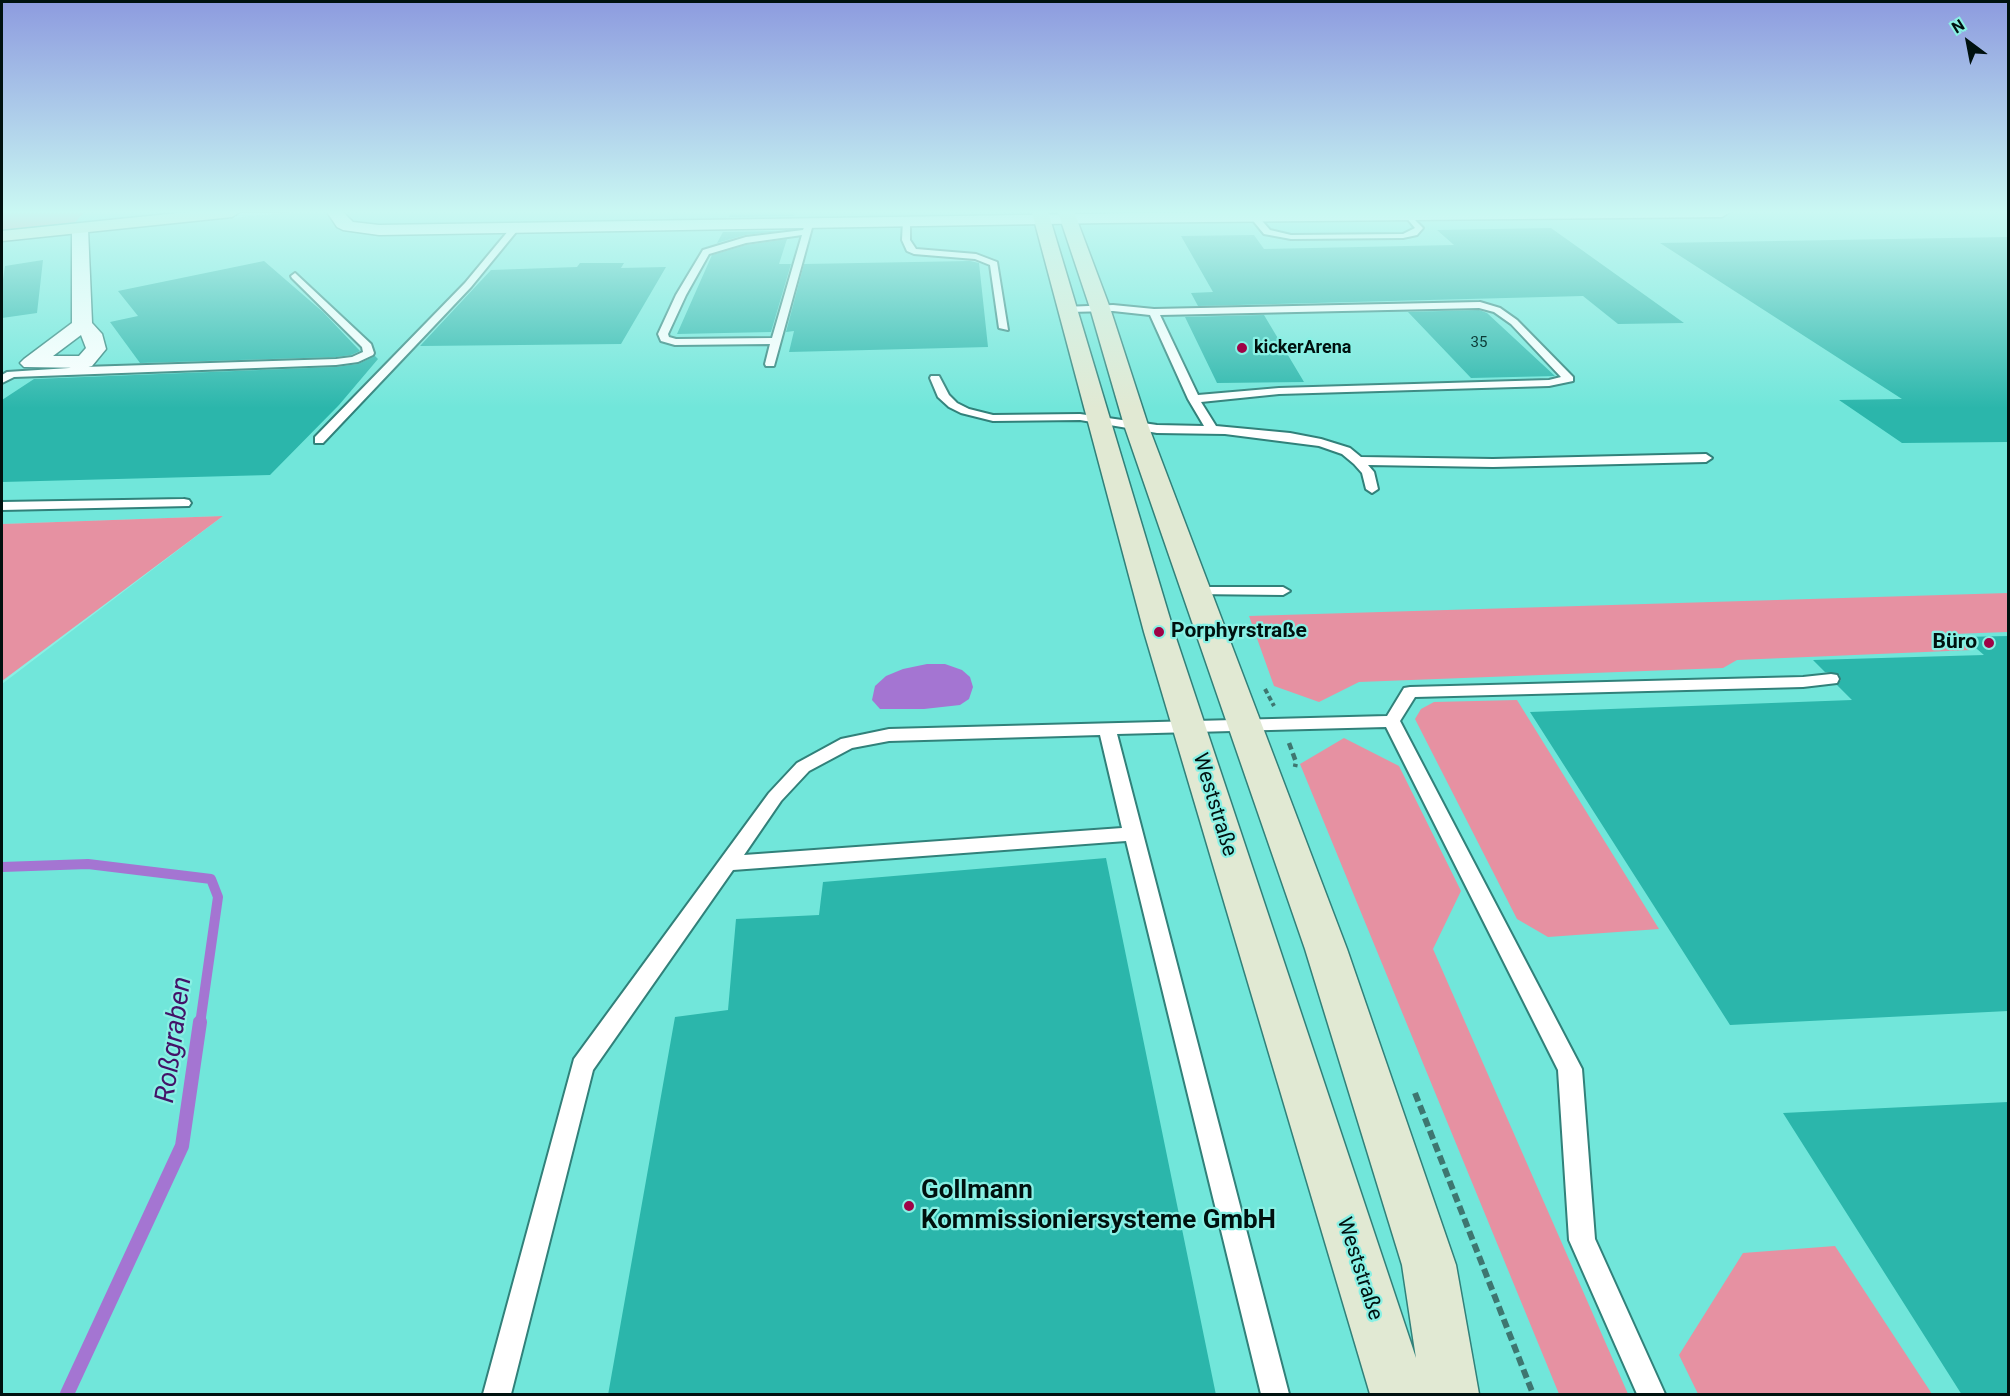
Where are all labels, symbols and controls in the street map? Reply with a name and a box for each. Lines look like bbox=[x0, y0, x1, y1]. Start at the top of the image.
north arrow bbox=[1938, 12, 1998, 72]
text: N bbox=[1948, 15, 1968, 37]
house number: 35 bbox=[1471, 334, 1487, 352]
place label: kickerArena bbox=[1254, 337, 1351, 359]
marker: kickerArena bbox=[1235, 341, 1249, 355]
place label: Porphyrstraße bbox=[1171, 619, 1307, 645]
marker: Porphyrstraße bbox=[1152, 625, 1166, 639]
place label: Büro bbox=[1933, 630, 1977, 656]
marker: Büro bbox=[1982, 636, 1996, 650]
street label: Weststraße bbox=[1186, 750, 1242, 860]
water label: Roßgraben bbox=[150, 975, 200, 1105]
place label: Gollmann Kommissioniersysteme GmbH bbox=[921, 1175, 1276, 1236]
marker: Gollmann Kommissioniersysteme GmbH bbox=[902, 1199, 916, 1213]
street label: Weststraße bbox=[1331, 1214, 1387, 1324]

